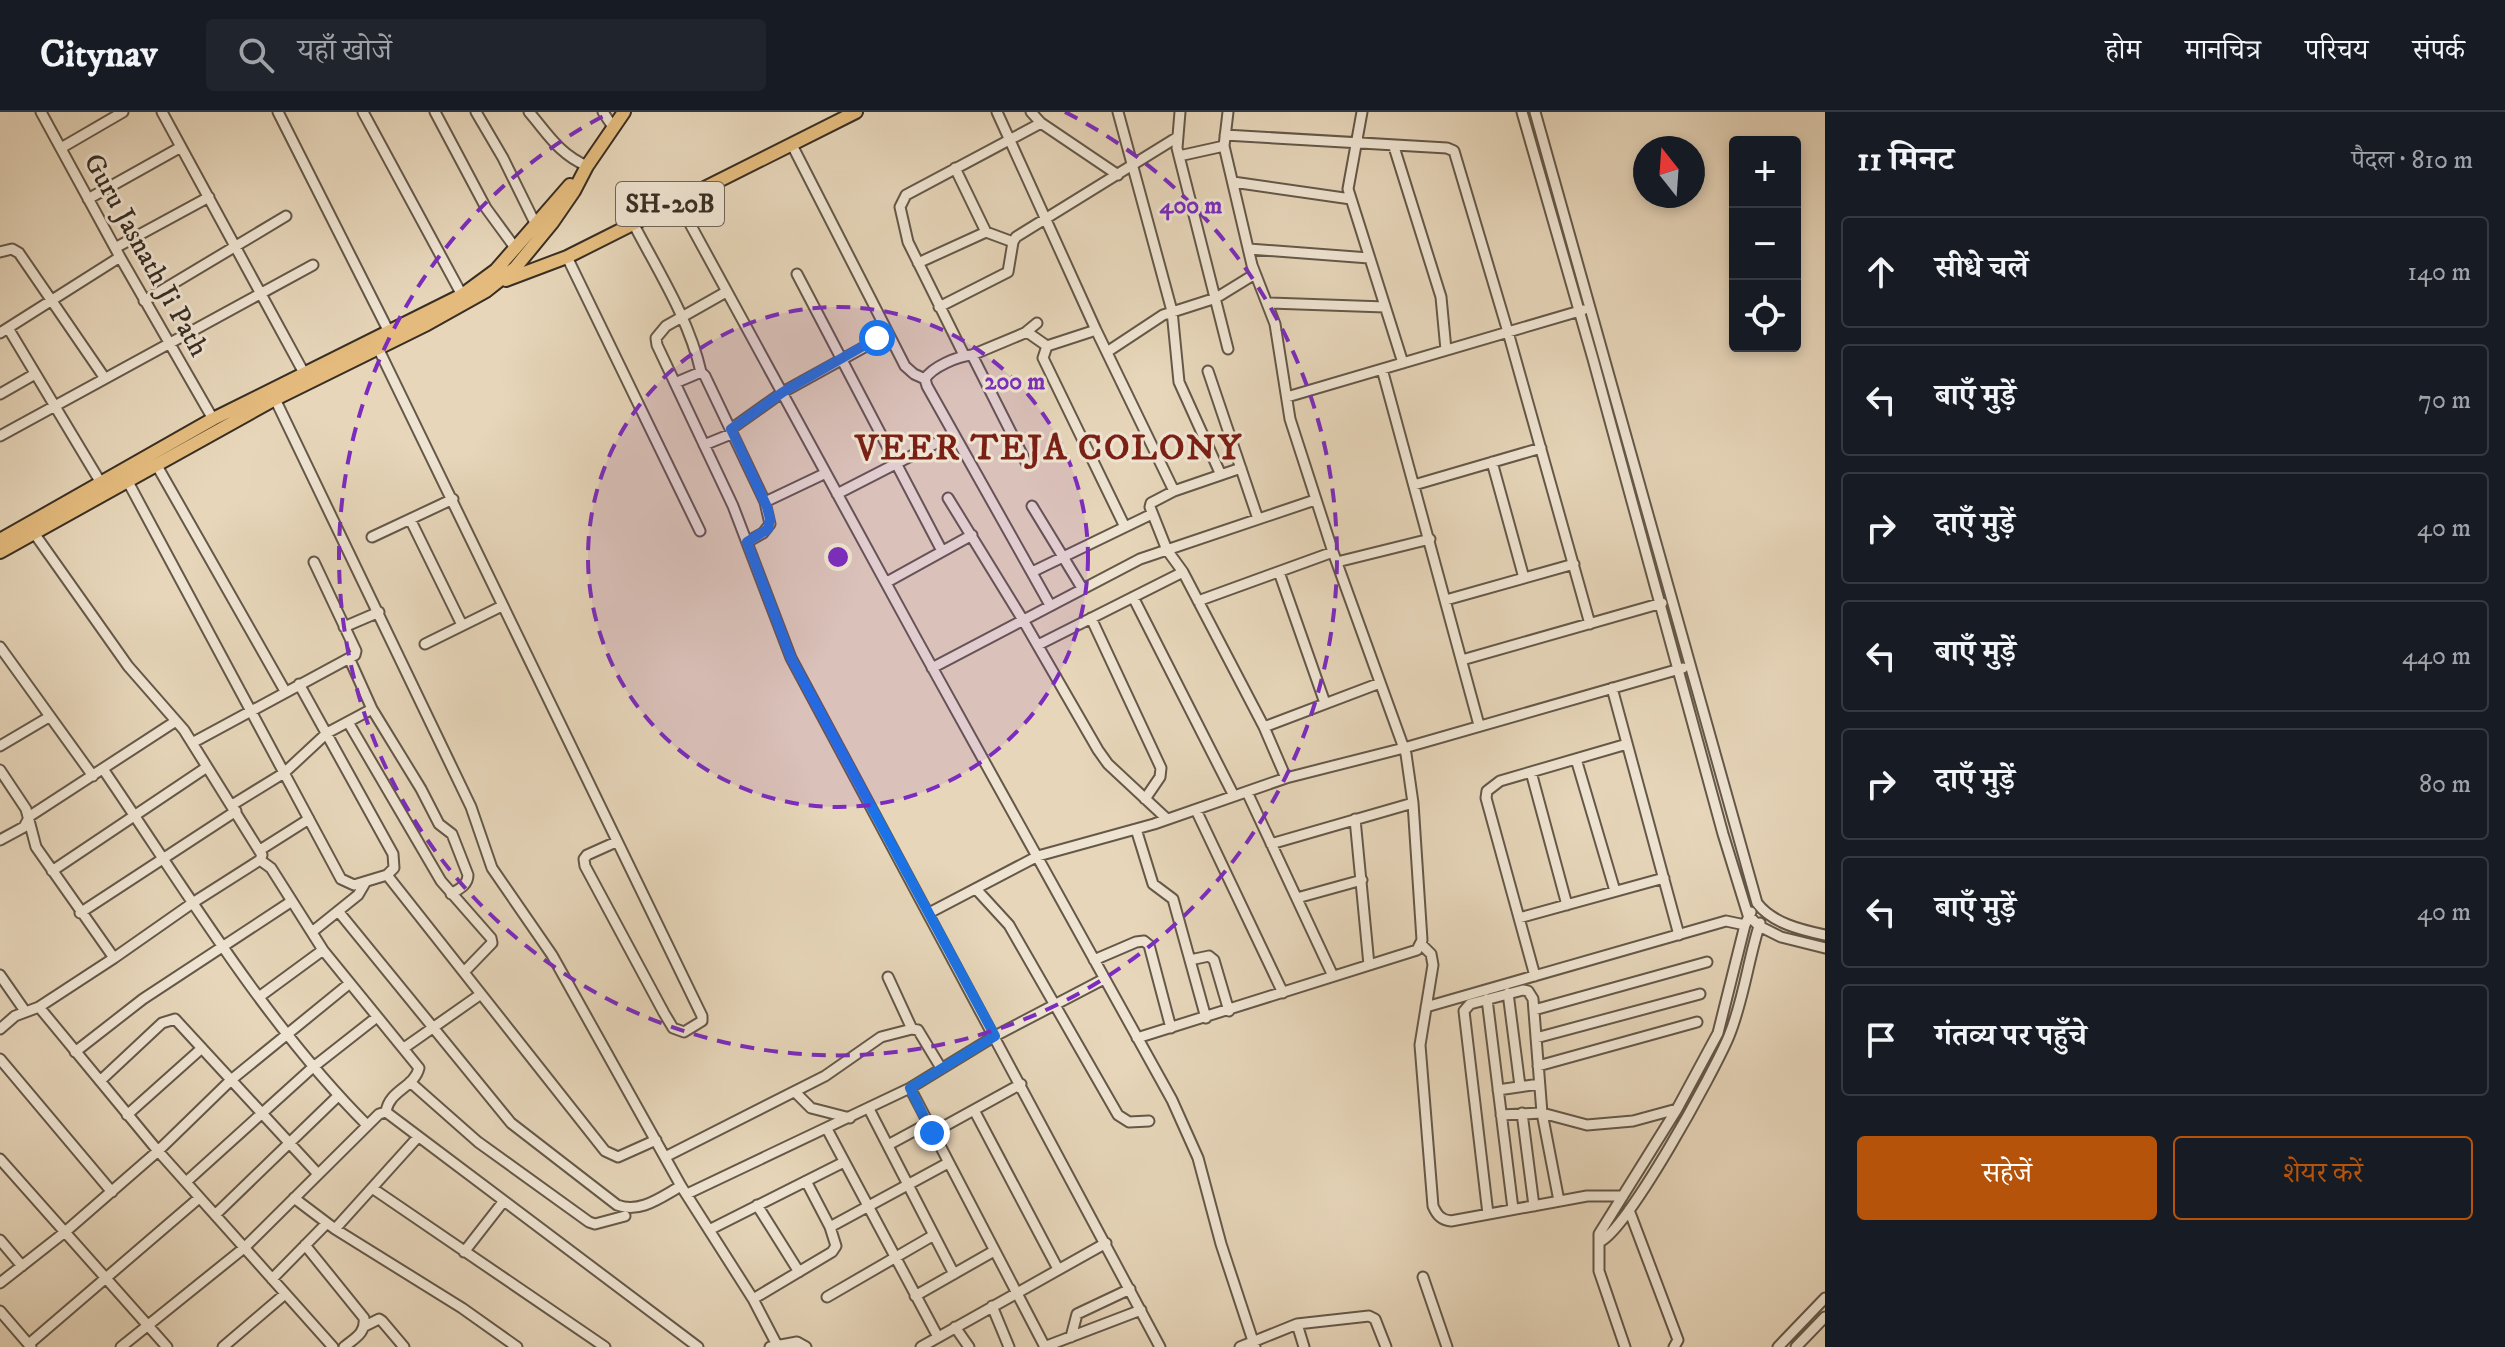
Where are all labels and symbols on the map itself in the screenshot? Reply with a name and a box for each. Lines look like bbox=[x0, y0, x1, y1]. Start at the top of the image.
north arrow bbox=[1633, 136, 1705, 208]
street label: Guru Jasnath Ji Path bbox=[76, 147, 216, 363]
road number: SH-20B bbox=[616, 182, 724, 226]
text: 400 m bbox=[1160, 191, 1222, 221]
route start bbox=[859, 320, 895, 356]
text: 200 m bbox=[985, 367, 1045, 397]
district label: VEER TEJA COLONY bbox=[853, 426, 1243, 471]
centre of rings bbox=[824, 543, 852, 571]
route end bbox=[914, 1115, 950, 1151]

